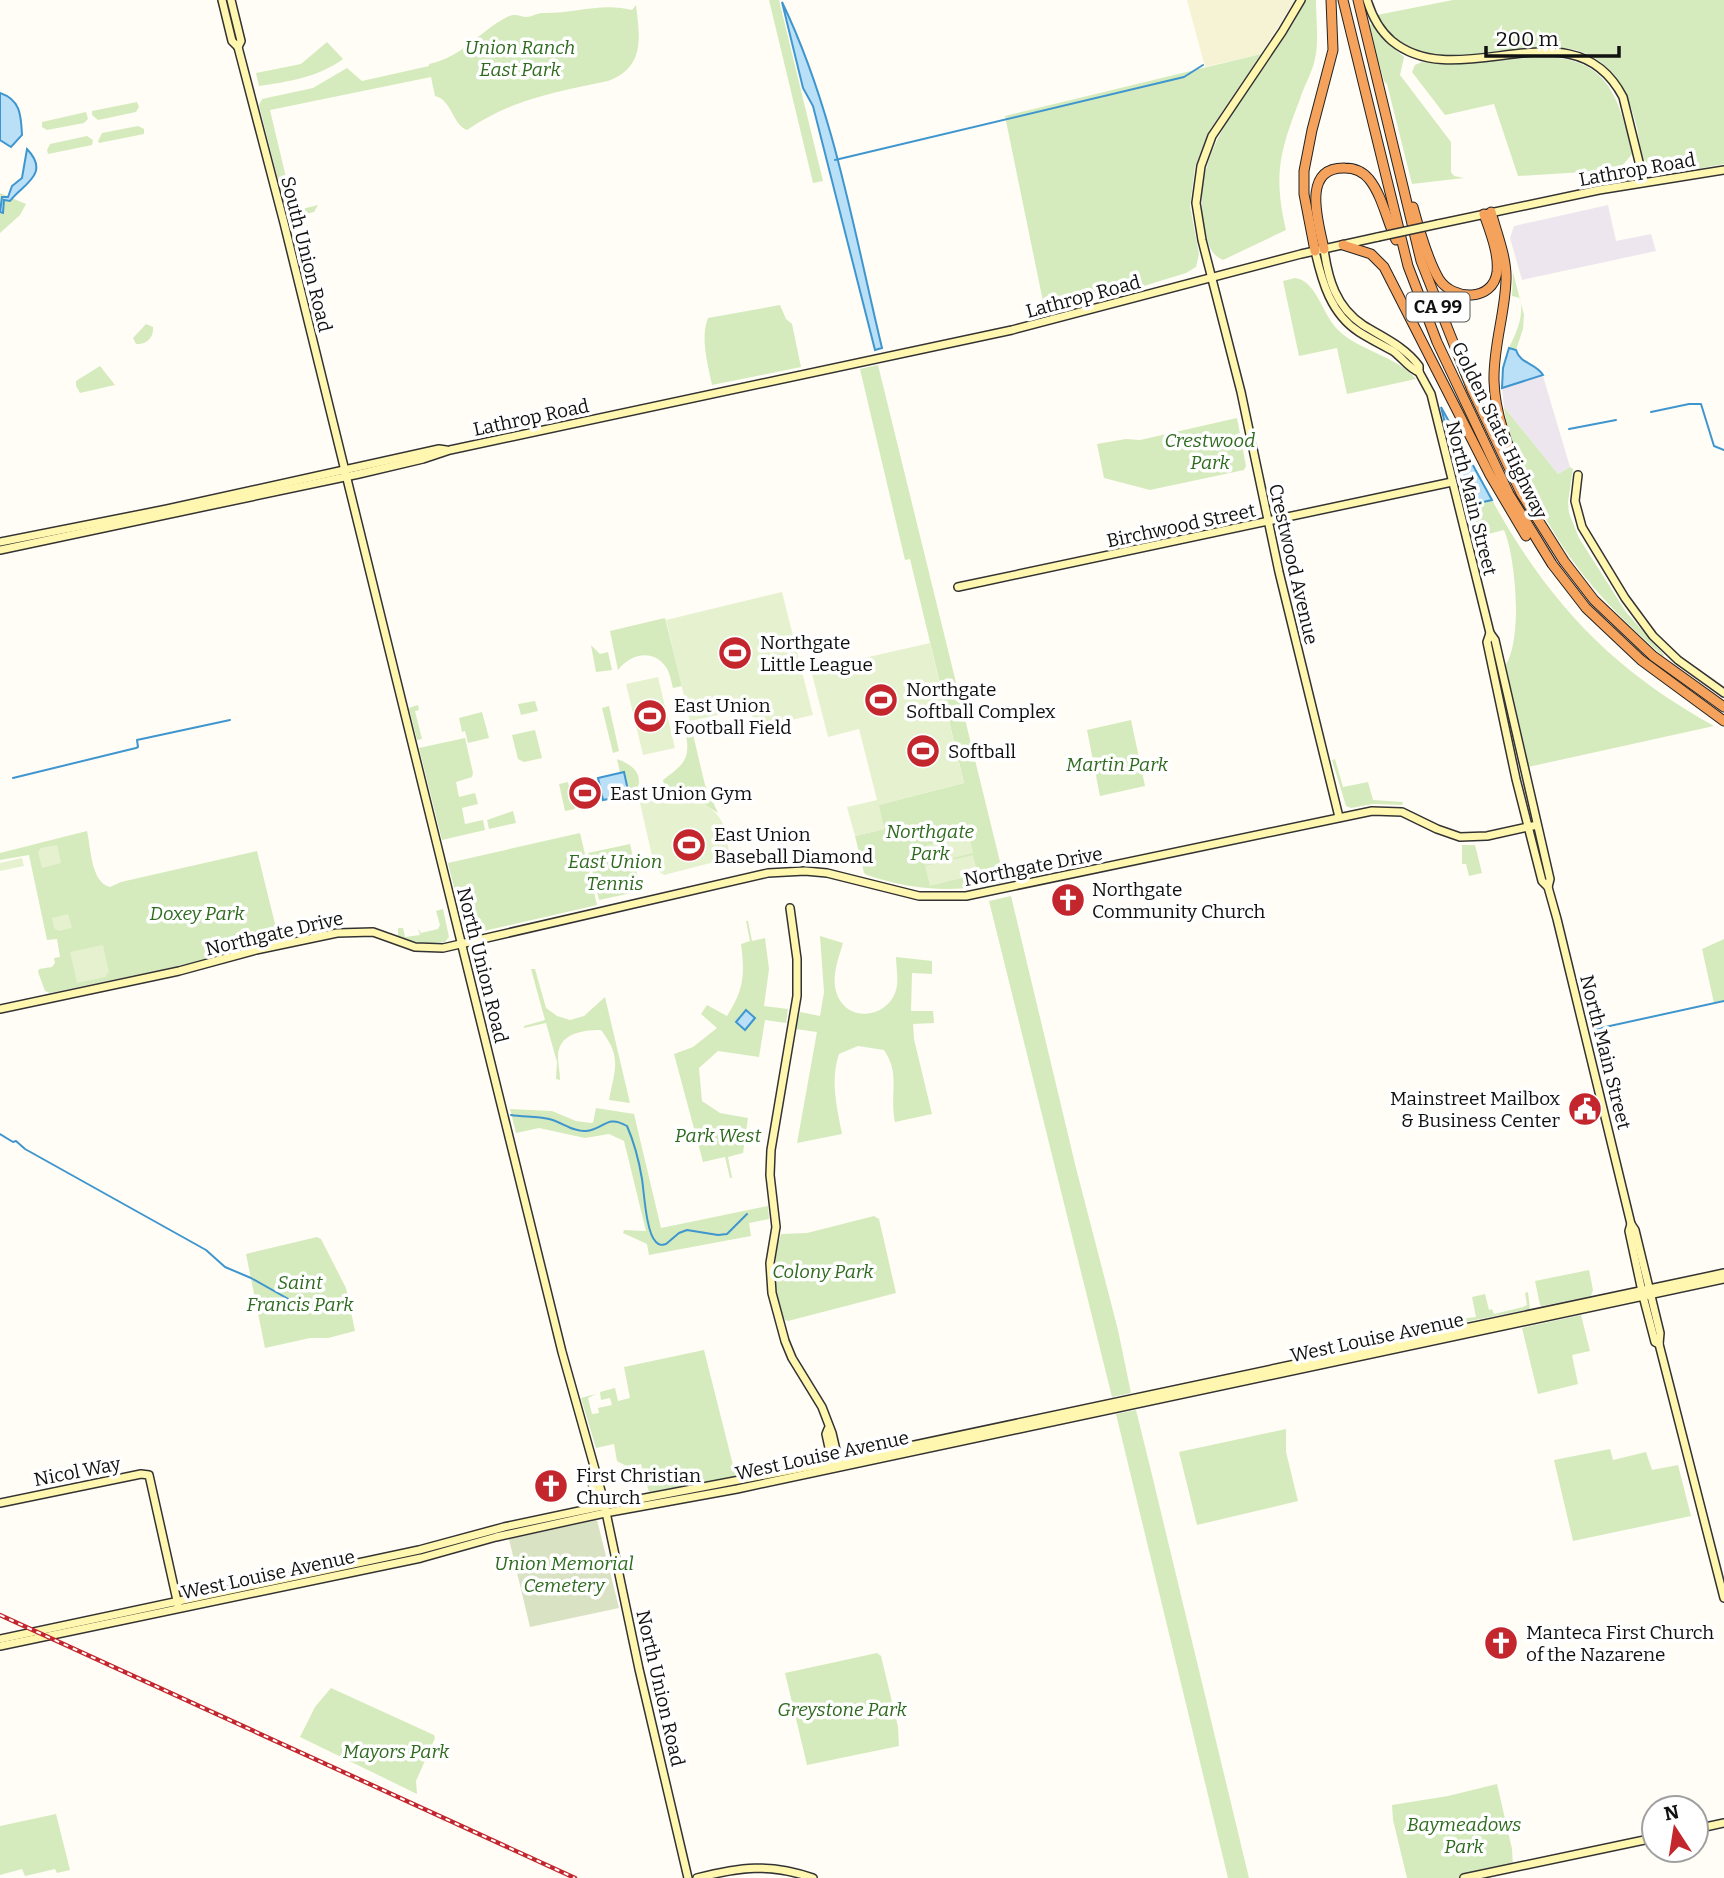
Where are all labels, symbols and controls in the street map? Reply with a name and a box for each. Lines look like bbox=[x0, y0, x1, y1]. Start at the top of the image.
scale bar bbox=[1486, 14, 1619, 58]
text: 200 m bbox=[1496, 26, 1559, 52]
park label: Union Ranch East Park bbox=[465, 36, 575, 81]
street label: Lathrop Road bbox=[1577, 148, 1697, 191]
street label: South Union Road bbox=[276, 174, 337, 334]
street label: Lathrop Road bbox=[1023, 270, 1143, 323]
road number: CA 99 bbox=[1406, 292, 1470, 321]
street label: Golden State Highway bbox=[1447, 338, 1553, 523]
street label: Lathrop Road bbox=[471, 394, 591, 441]
street label: North Main Street bbox=[1441, 418, 1502, 578]
park label: Crestwood Park bbox=[1165, 429, 1255, 474]
street label: Crestwood Avenue bbox=[1264, 481, 1323, 647]
street label: Birchwood Street bbox=[1105, 498, 1258, 553]
place label: Northgate Little League bbox=[760, 631, 873, 676]
sports icon: Northgate Little League bbox=[716, 634, 754, 672]
place label: Northgate Softball Complex bbox=[906, 678, 1056, 723]
sports icon: Northgate Softball Complex bbox=[862, 681, 900, 719]
place label: East Union Football Field bbox=[674, 694, 792, 739]
sports icon: East Union Football Field bbox=[631, 697, 669, 735]
sports icon: Softball bbox=[904, 732, 942, 770]
place label: Softball bbox=[948, 740, 1016, 763]
park label: Martin Park bbox=[1066, 753, 1169, 776]
sports icon: East Union Gym bbox=[566, 774, 604, 812]
place label: East Union Gym bbox=[610, 782, 752, 805]
park label: Northgate Park bbox=[886, 820, 975, 865]
place label: East Union Baseball Diamond bbox=[714, 823, 873, 868]
sports icon: East Union Baseball Diamond bbox=[670, 826, 708, 864]
street label: Northgate Drive bbox=[962, 842, 1104, 891]
park label: East Union Tennis bbox=[568, 850, 662, 895]
place label: Northgate Community Church bbox=[1092, 878, 1266, 923]
church icon: Northgate Community Church bbox=[1049, 881, 1087, 919]
street label: North Union Road bbox=[452, 885, 513, 1045]
park label: Doxey Park bbox=[150, 902, 245, 925]
street label: Northgate Drive bbox=[203, 906, 345, 961]
street label: North Main Street bbox=[1575, 972, 1636, 1132]
place label: Mainstreet Mailbox & Business Center bbox=[1390, 1087, 1561, 1132]
public building icon: Mainstreet Mailbox & Business Center bbox=[1566, 1090, 1604, 1128]
park label: Park West bbox=[675, 1124, 761, 1147]
park label: Colony Park bbox=[772, 1260, 874, 1283]
park label: Saint Francis Park bbox=[247, 1271, 354, 1316]
street label: West Louise Avenue bbox=[1288, 1308, 1466, 1367]
street label: West Louise Avenue bbox=[733, 1426, 911, 1485]
street label: Nicol Way bbox=[32, 1452, 123, 1491]
place label: First Christian Church bbox=[576, 1464, 701, 1509]
church icon: First Christian Church bbox=[532, 1467, 570, 1505]
street label: West Louise Avenue bbox=[179, 1545, 357, 1604]
park label: Union Memorial Cemetery bbox=[494, 1552, 634, 1597]
street label: North Union Road bbox=[631, 1608, 690, 1769]
place label: Manteca First Church of the Nazarene bbox=[1526, 1621, 1714, 1666]
church icon: Manteca First Church of the Nazarene bbox=[1482, 1624, 1520, 1662]
park label: Greystone Park bbox=[777, 1698, 908, 1721]
park label: Mayors Park bbox=[343, 1740, 450, 1763]
north arrow bbox=[1640, 1794, 1710, 1864]
text: N bbox=[1662, 1800, 1681, 1826]
park label: Baymeadows Park bbox=[1407, 1813, 1521, 1858]

